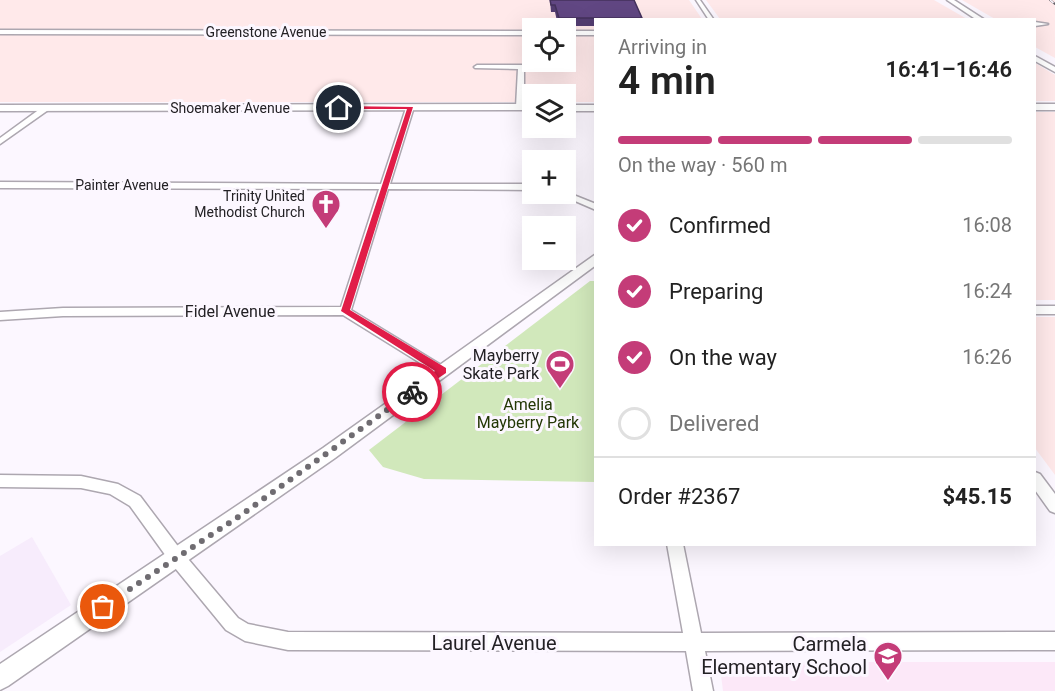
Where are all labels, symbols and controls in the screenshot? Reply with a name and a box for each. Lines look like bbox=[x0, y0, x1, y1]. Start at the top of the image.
map controls bbox=[522, 18, 576, 270]
button: locate bbox=[522, 18, 576, 72]
street label: Greenstone Avenue bbox=[206, 24, 326, 40]
text: Arriving in bbox=[618, 35, 707, 59]
text: 16:41–16:46 bbox=[885, 57, 1012, 82]
text: 4 min bbox=[618, 58, 716, 104]
pin bbox=[313, 82, 364, 133]
button: layers bbox=[522, 84, 576, 138]
icon: home bbox=[322, 91, 355, 124]
street label: Shoemaker Avenue bbox=[170, 100, 290, 116]
button: + bbox=[522, 150, 576, 204]
text: On the way · 560 m bbox=[618, 153, 787, 177]
street label: Painter Avenue bbox=[75, 177, 169, 193]
place label: Trinity United Methodist Church bbox=[194, 188, 305, 220]
church icon: Trinity United Methodist Church bbox=[310, 188, 342, 230]
icon: check bbox=[618, 209, 651, 242]
text: Confirmed bbox=[669, 213, 771, 238]
text: 16:08 bbox=[962, 213, 1012, 237]
button: − bbox=[522, 216, 576, 270]
icon: check bbox=[618, 275, 651, 308]
text: Preparing bbox=[669, 279, 763, 304]
text: 16:24 bbox=[962, 279, 1012, 303]
street label: Fidel Avenue bbox=[185, 302, 275, 321]
icon: check bbox=[618, 341, 651, 374]
text: On the way bbox=[669, 345, 777, 370]
text: 16:26 bbox=[962, 345, 1012, 369]
place label: Mayberry Skate Park bbox=[463, 346, 540, 383]
sports icon: Mayberry Skate Park bbox=[544, 348, 576, 390]
courier bbox=[382, 362, 442, 422]
icon: bike bbox=[396, 376, 429, 409]
park label: Amelia Mayberry Park bbox=[477, 395, 580, 432]
text: Delivered bbox=[669, 411, 759, 436]
text: Order #2367 bbox=[618, 484, 740, 509]
text: $45.15 bbox=[943, 484, 1012, 509]
pin bbox=[77, 581, 128, 632]
icon: bag bbox=[86, 590, 119, 623]
street label: Laurel Avenue bbox=[431, 631, 557, 655]
place label: Carmela Elementary School bbox=[701, 632, 867, 679]
school or university icon: Carmela Elementary School bbox=[872, 640, 904, 682]

